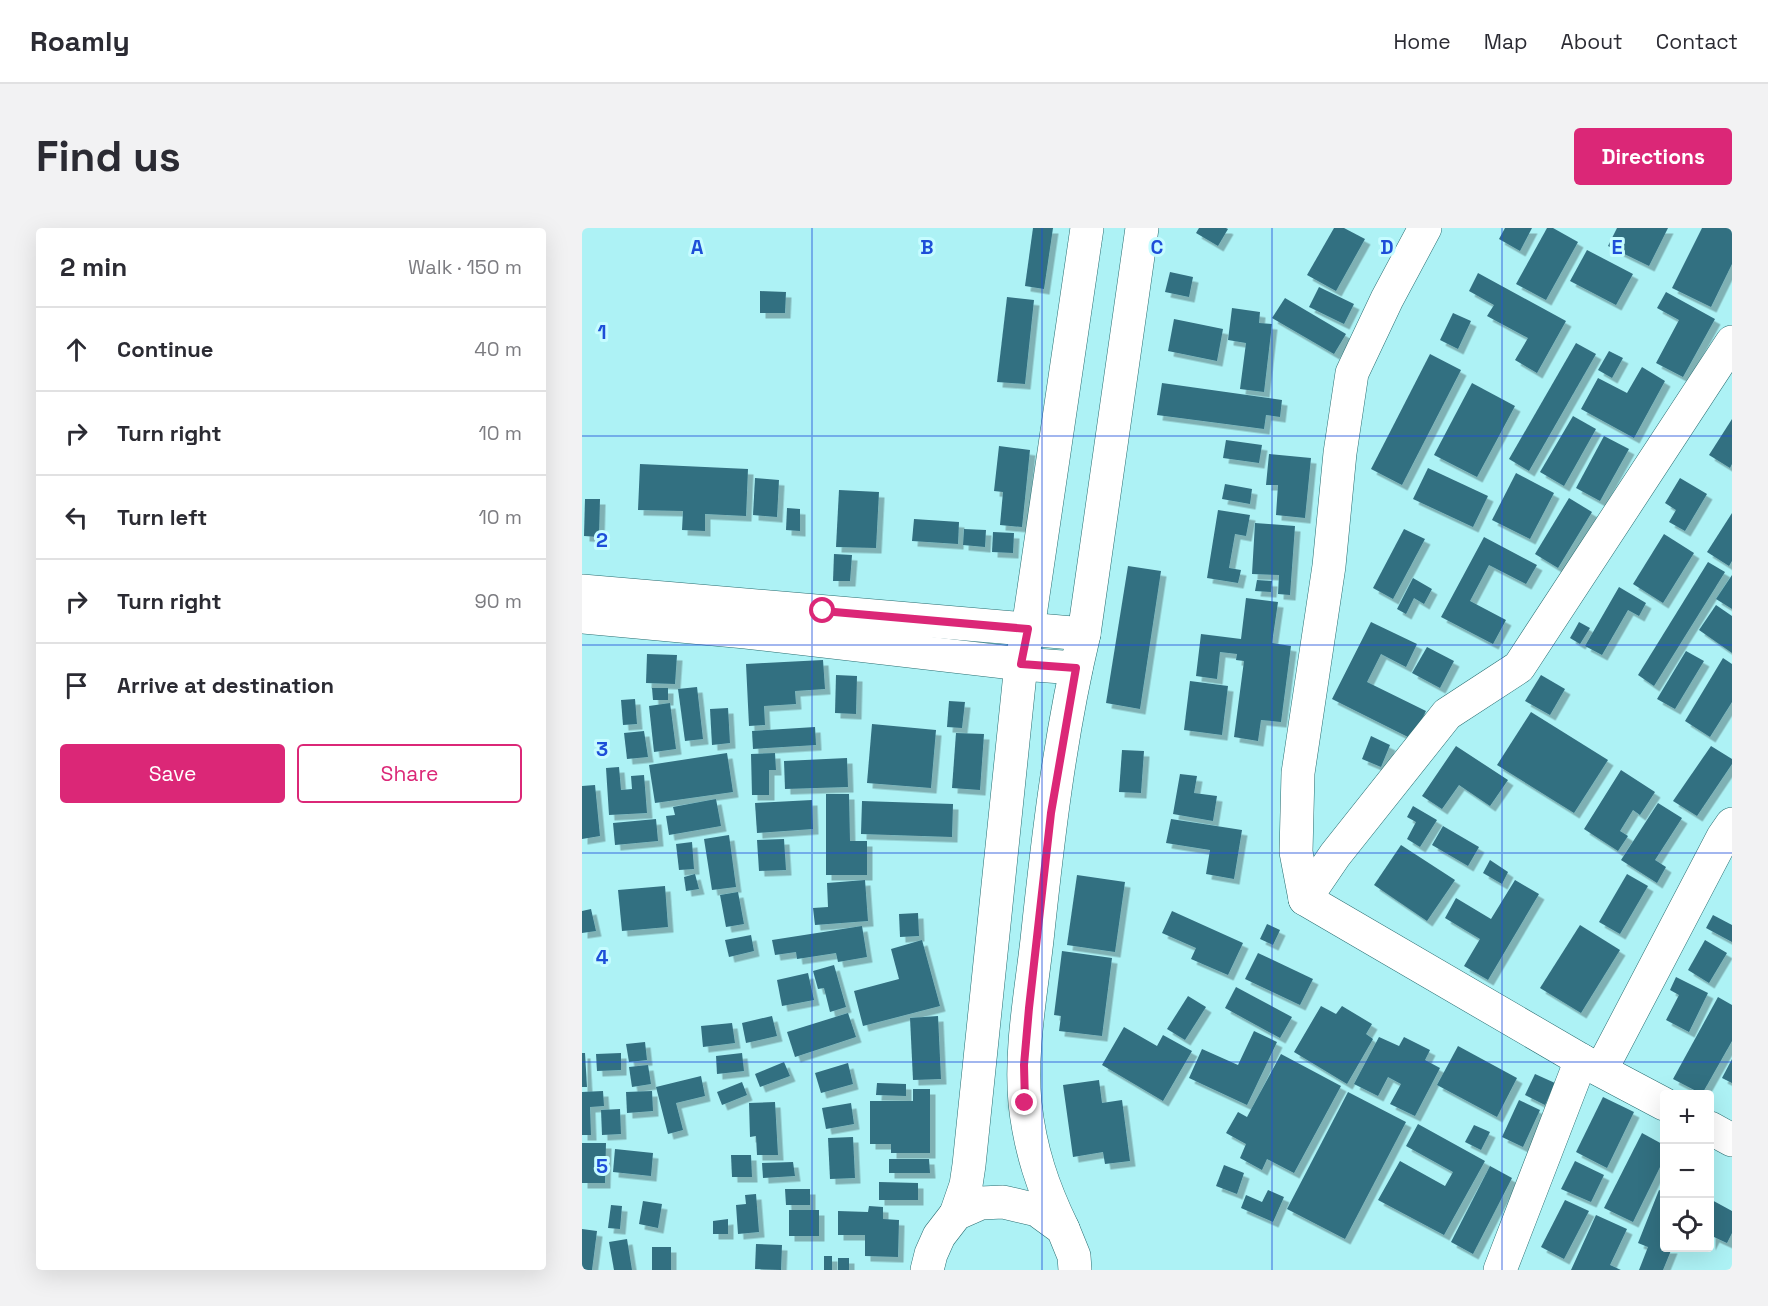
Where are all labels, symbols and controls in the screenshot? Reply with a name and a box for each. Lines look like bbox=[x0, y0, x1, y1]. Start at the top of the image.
text: Roamly bbox=[30, 23, 130, 59]
text: Home bbox=[1393, 28, 1451, 55]
text: Map bbox=[1484, 28, 1528, 55]
text: About bbox=[1561, 28, 1623, 55]
text: Contact bbox=[1656, 28, 1738, 55]
button: Directions bbox=[1574, 128, 1732, 185]
text: Find us bbox=[36, 130, 181, 183]
text: A bbox=[691, 234, 704, 260]
text: B bbox=[920, 234, 934, 260]
text: C bbox=[1151, 234, 1164, 260]
text: D bbox=[1380, 234, 1394, 260]
text: E bbox=[1611, 234, 1623, 260]
text: 2 min bbox=[60, 250, 127, 284]
text: Walk · 150 m bbox=[408, 254, 522, 280]
text: 1 bbox=[597, 319, 607, 345]
icon: ahead bbox=[60, 333, 93, 366]
text: Continue bbox=[117, 335, 213, 363]
text: 40 m bbox=[474, 336, 522, 362]
icon: right bbox=[60, 417, 93, 450]
text: Turn right bbox=[117, 419, 222, 447]
text: 10 m bbox=[478, 420, 522, 446]
icon: left bbox=[60, 501, 93, 534]
text: Turn left bbox=[117, 503, 207, 531]
text: 10 m bbox=[478, 504, 522, 530]
text: 2 bbox=[596, 527, 608, 553]
icon: right bbox=[60, 585, 93, 618]
text: Turn right bbox=[117, 587, 222, 615]
text: 90 m bbox=[475, 588, 522, 614]
route start bbox=[809, 597, 835, 623]
icon: arrive bbox=[60, 669, 93, 702]
text: Arrive at destination bbox=[117, 671, 334, 699]
text: 3 bbox=[596, 736, 608, 762]
button: Save bbox=[60, 744, 285, 803]
button: Share bbox=[297, 744, 522, 803]
text: 4 bbox=[596, 944, 609, 970]
route end bbox=[1011, 1089, 1037, 1115]
map controls bbox=[1660, 1090, 1714, 1252]
button: + bbox=[1660, 1090, 1714, 1144]
button: − bbox=[1660, 1144, 1714, 1198]
text: 5 bbox=[596, 1153, 608, 1179]
button: locate bbox=[1660, 1198, 1714, 1252]

